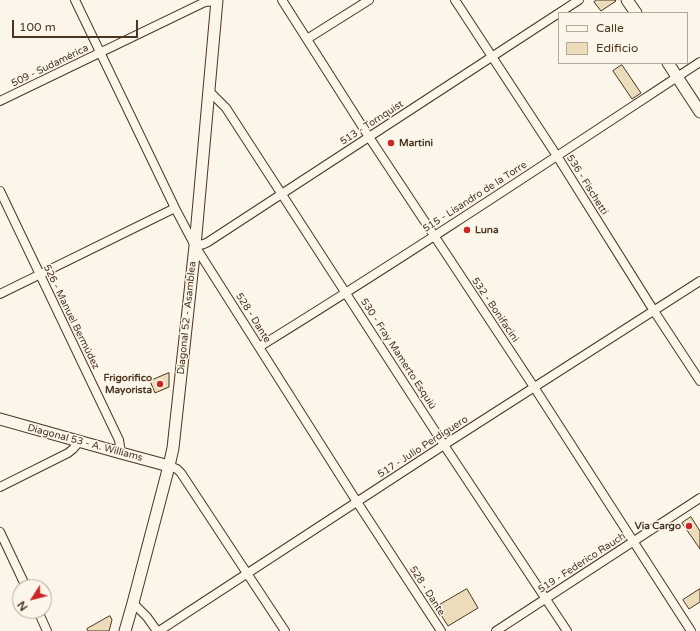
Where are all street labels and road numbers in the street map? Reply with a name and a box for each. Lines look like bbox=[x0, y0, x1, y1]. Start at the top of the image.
street label: 509 - Sudamérica bbox=[9, 42, 91, 90]
street label: 513 - Tornquist bbox=[338, 98, 406, 148]
street label: 536 - Fischetti bbox=[564, 153, 610, 217]
street label: 515 - Lisandro de la Torre bbox=[421, 159, 529, 235]
street label: Diagonal 52 - Asamblea bbox=[175, 261, 199, 375]
street label: 526 - Manuel Bermúdez bbox=[40, 263, 102, 371]
street label: 532 - Bonifacini bbox=[469, 275, 521, 345]
street label: 528 - Dante bbox=[233, 291, 273, 345]
street label: 530 - Fray Mamerto Esquiú bbox=[358, 296, 438, 412]
street label: 517 - Julio Perdiguero bbox=[376, 413, 470, 481]
street label: Diagonal 53 - A. Williams bbox=[26, 422, 144, 464]
street label: 519 - Federico Rauch bbox=[536, 530, 628, 596]
street label: 528 - Dante bbox=[407, 564, 447, 618]

